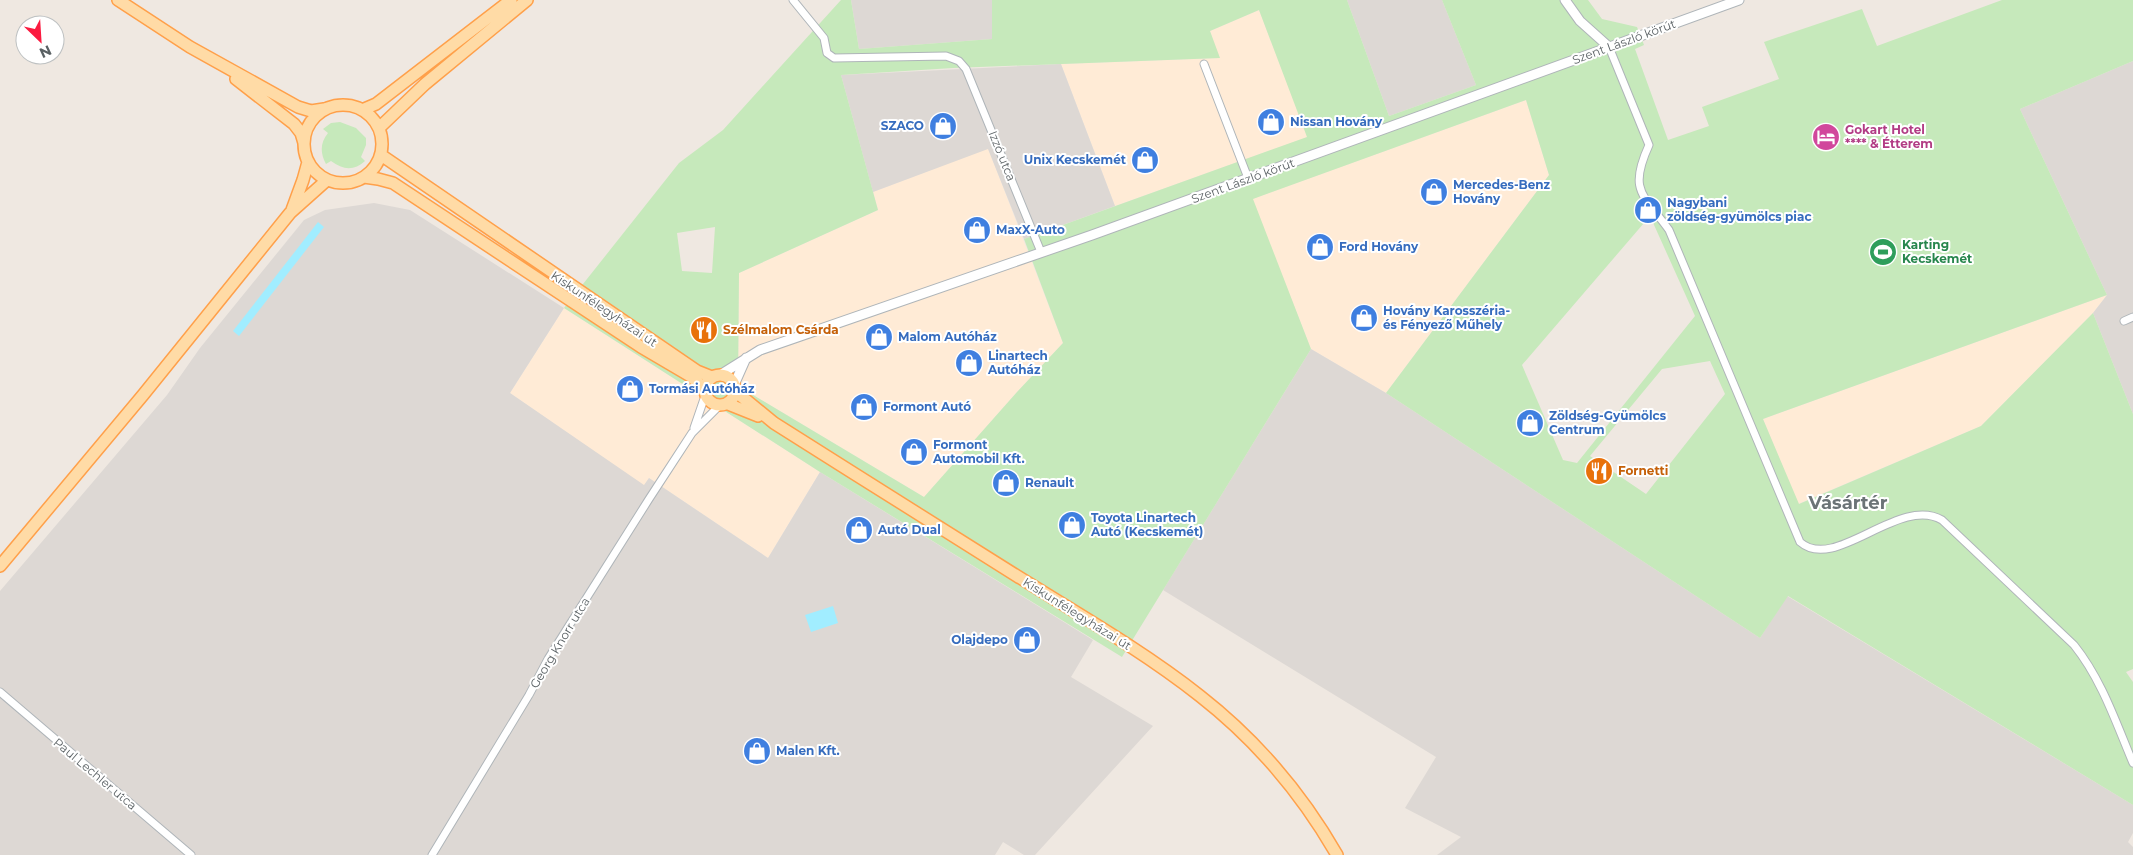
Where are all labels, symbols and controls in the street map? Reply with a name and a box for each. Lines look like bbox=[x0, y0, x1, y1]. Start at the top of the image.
north arrow bbox=[15, 15, 65, 65]
street label: Szent László körút bbox=[1570, 16, 1678, 67]
text: N bbox=[37, 41, 54, 62]
shop icon: Nissan Hovány bbox=[1256, 107, 1286, 137]
shop icon: SZACO bbox=[928, 111, 958, 141]
place label: Nissan Hovány bbox=[1290, 114, 1383, 129]
place label: SZACO bbox=[881, 118, 924, 133]
hotel icon: Gokart Hotel **** & Étterem bbox=[1811, 122, 1841, 152]
place label: Gokart Hotel **** & Étterem bbox=[1845, 122, 1933, 151]
street label: Izzó utca bbox=[986, 128, 1019, 183]
shop icon: Unix Kecskemét bbox=[1130, 145, 1160, 175]
place label: Unix Kecskemét bbox=[1024, 152, 1127, 167]
street label: Szent László körút bbox=[1189, 155, 1297, 206]
shop icon: Mercedes-Benz Hovány bbox=[1419, 177, 1449, 207]
place label: Mercedes-Benz Hovány bbox=[1453, 177, 1551, 206]
shop icon: Nagybani zöldség-gyümölcs piac bbox=[1633, 195, 1663, 225]
place label: Nagybani zöldség-gyümölcs piac bbox=[1667, 195, 1812, 224]
shop icon: MaxX-Auto bbox=[962, 215, 992, 245]
place label: MaxX-Auto bbox=[996, 222, 1065, 237]
shop icon: Ford Hovány bbox=[1305, 232, 1335, 262]
sports icon: Karting Kecskemét bbox=[1868, 237, 1898, 267]
place label: Karting Kecskemét bbox=[1902, 237, 1973, 266]
place label: Ford Hovány bbox=[1339, 239, 1419, 254]
street label: Kiskunfélegyházai út bbox=[548, 267, 660, 350]
shop icon: Hovány Karosszéria- és Fényező Műhely bbox=[1349, 303, 1379, 333]
place label: Hovány Karosszéria- és Fényező Műhely bbox=[1383, 303, 1510, 332]
restaurant icon: Szélmalom Csárda bbox=[689, 315, 719, 345]
place label: Szélmalom Csárda bbox=[723, 322, 839, 337]
shop icon: Malom Autóház bbox=[864, 322, 894, 352]
place label: Malom Autóház bbox=[898, 329, 997, 344]
shop icon: Linartech Autóház bbox=[954, 348, 984, 378]
place label: Linartech Autóház bbox=[987, 348, 1048, 377]
shop icon: Tormási Autóház bbox=[615, 374, 645, 404]
place label: Tormási Autóház bbox=[649, 381, 755, 396]
shop icon: Formont Autó bbox=[849, 392, 879, 422]
place label: Formont Autó bbox=[883, 399, 971, 414]
shop icon: Zöldség-Gyümölcs Centrum bbox=[1515, 408, 1545, 438]
place label: Zöldség-Gyümölcs Centrum bbox=[1549, 408, 1667, 437]
shop icon: Formont Automobil Kft. bbox=[899, 437, 929, 467]
place label: Formont Automobil Kft. bbox=[932, 437, 1025, 466]
restaurant icon: Fornetti bbox=[1584, 456, 1614, 486]
place label: Fornetti bbox=[1618, 463, 1668, 478]
shop icon: Renault bbox=[991, 468, 1021, 498]
place label: Renault bbox=[1025, 475, 1075, 490]
district label: Vásártér bbox=[1808, 492, 1888, 514]
shop icon: Toyota Linartech Autó (Kecskemét) bbox=[1057, 510, 1087, 540]
place label: Toyota Linartech Autó (Kecskemét) bbox=[1090, 510, 1203, 539]
shop icon: Autó Dual bbox=[844, 515, 874, 545]
place label: Autó Dual bbox=[877, 522, 941, 537]
street label: Kiskunfélegyházai út bbox=[1020, 574, 1134, 653]
street label: Georg Knorr utca bbox=[527, 595, 593, 691]
shop icon: Olajdepo bbox=[1012, 625, 1042, 655]
place label: Olajdepo bbox=[951, 632, 1008, 647]
street label: Paul Lechler utca bbox=[51, 734, 140, 813]
shop icon: Malen Kft. bbox=[742, 736, 772, 766]
place label: Malen Kft. bbox=[776, 743, 840, 758]

